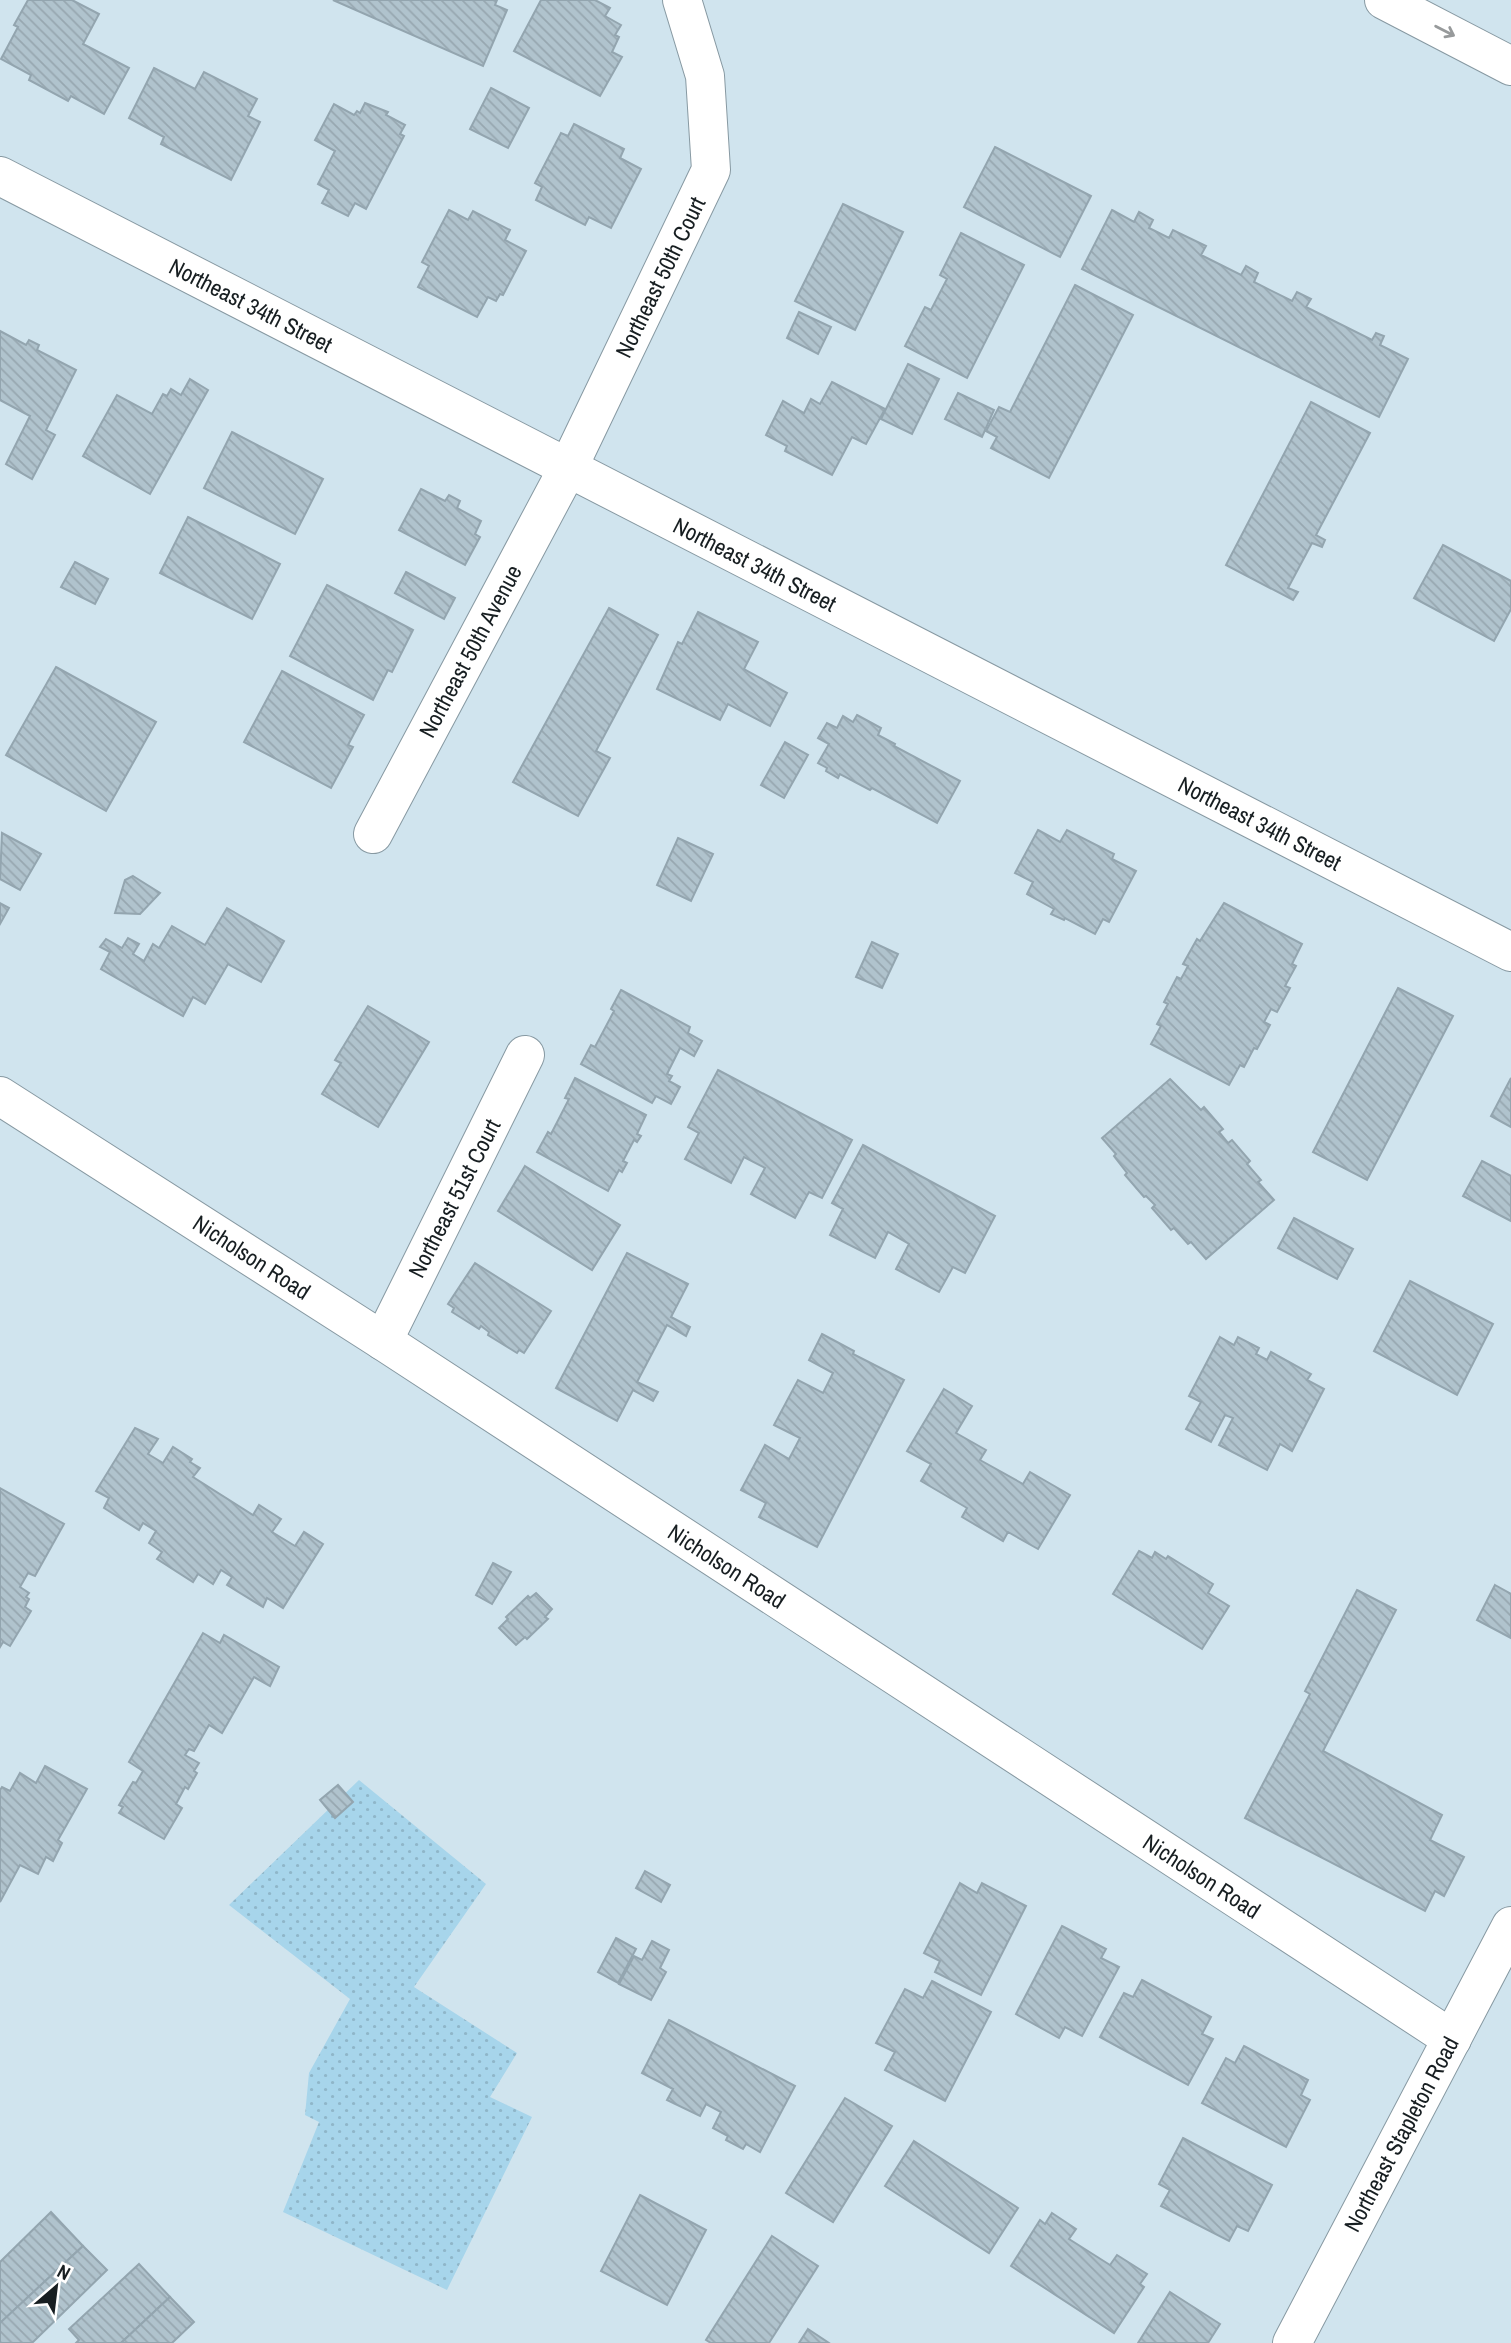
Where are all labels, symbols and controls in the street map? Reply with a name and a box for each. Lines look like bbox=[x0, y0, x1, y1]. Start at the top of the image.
one-way arrow bbox=[1434, 25, 1455, 39]
street label: Northeast 50th Court bbox=[608, 192, 712, 362]
street label: Northeast 34th Street bbox=[164, 250, 338, 360]
street label: Northeast 34th Street bbox=[668, 509, 842, 619]
street label: Northeast 50th Avenue bbox=[411, 559, 529, 743]
street label: Northeast 34th Street bbox=[1173, 768, 1347, 878]
street label: Northeast 51st Court bbox=[401, 1113, 507, 1283]
street label: Nicholson Road bbox=[187, 1207, 317, 1307]
street label: Nicholson Road bbox=[662, 1516, 792, 1616]
street label: Nicholson Road bbox=[1137, 1826, 1267, 1926]
street label: Northeast Stapleton Road bbox=[1336, 2031, 1466, 2237]
north arrow bbox=[21, 2252, 91, 2322]
text: N bbox=[53, 2258, 75, 2286]

